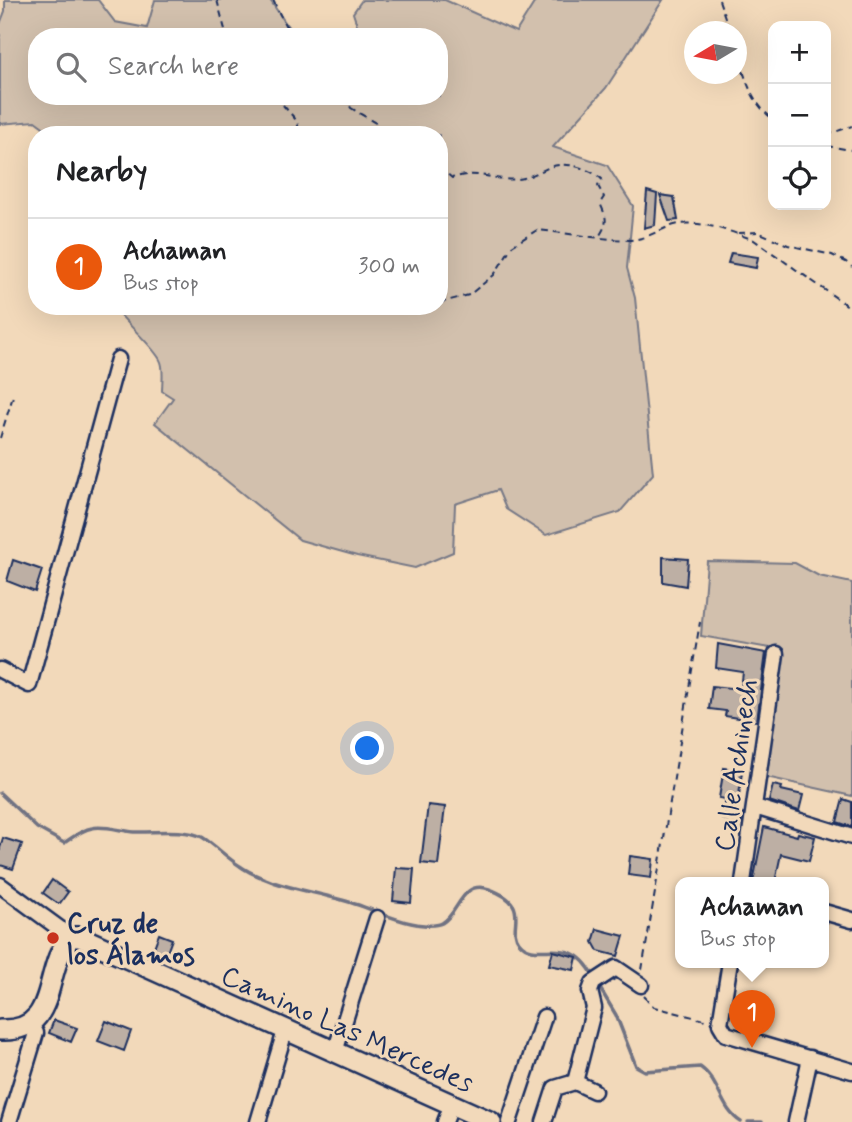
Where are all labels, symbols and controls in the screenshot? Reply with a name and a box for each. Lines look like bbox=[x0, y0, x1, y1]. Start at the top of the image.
north arrow bbox=[684, 21, 747, 84]
map controls bbox=[768, 21, 831, 210]
button: + bbox=[768, 21, 831, 84]
search box bbox=[28, 28, 448, 105]
icon: search bbox=[52, 48, 90, 86]
text: Search here bbox=[108, 50, 239, 84]
button: − bbox=[768, 84, 831, 147]
button: locate bbox=[768, 147, 831, 210]
text: Nearby bbox=[56, 152, 147, 191]
text: Achaman bbox=[123, 235, 227, 269]
text: 1 bbox=[74, 252, 84, 282]
text: 300 m bbox=[358, 252, 420, 282]
text: Bus stop bbox=[123, 269, 199, 299]
street label: Calle Achinech bbox=[707, 677, 768, 854]
your location bbox=[350, 731, 384, 765]
popup bbox=[675, 877, 829, 968]
text: Achaman bbox=[700, 891, 804, 925]
place label: Cruz de los Álamos bbox=[67, 906, 195, 975]
text: Bus stop bbox=[700, 925, 776, 955]
marker: Cruz de los Álamos bbox=[45, 930, 61, 946]
street label: Camino Las Mercedes bbox=[215, 958, 479, 1103]
pin: 1 bbox=[729, 990, 775, 1048]

